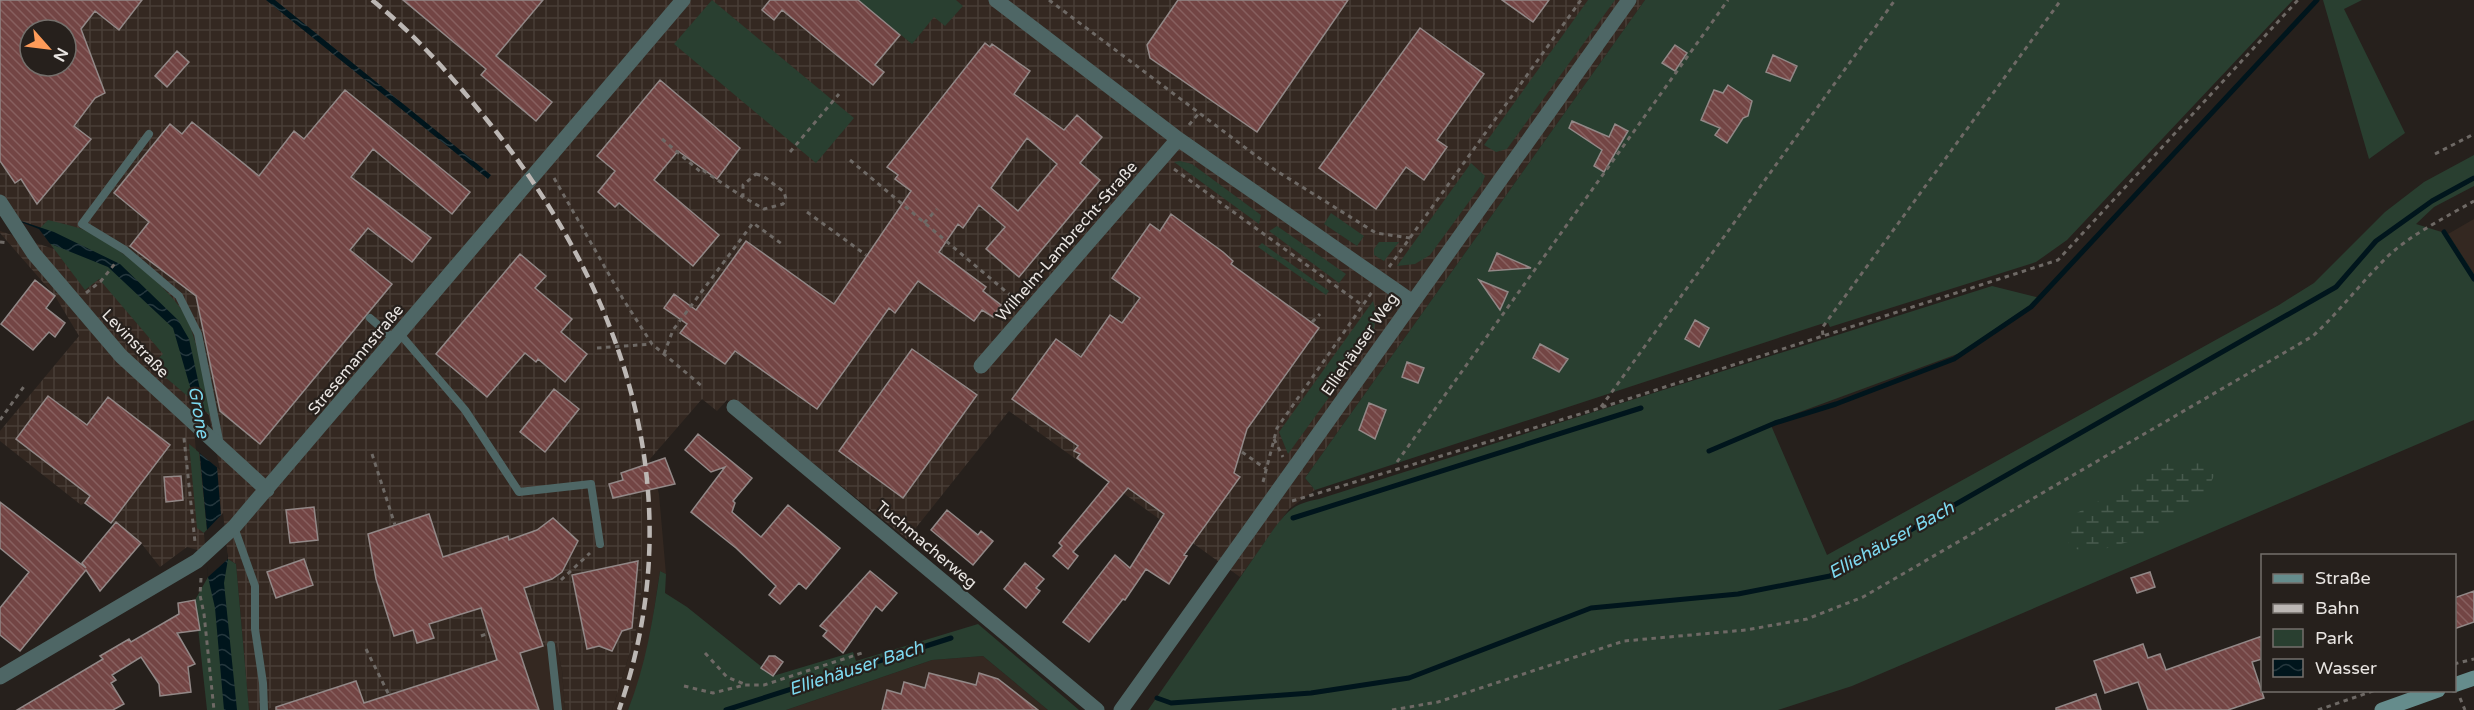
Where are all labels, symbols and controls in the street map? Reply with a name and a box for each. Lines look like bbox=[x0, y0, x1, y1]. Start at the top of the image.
north arrow bbox=[18, 18, 78, 78]
text: N bbox=[49, 44, 72, 65]
street label: Wilhelm-Lambrecht-Straße bbox=[992, 157, 1142, 326]
street label: Elliehäuser Weg bbox=[1317, 289, 1403, 400]
street label: Stresemannstraße bbox=[304, 300, 408, 419]
street label: Levinstraße bbox=[98, 305, 173, 382]
water label: Grone bbox=[184, 384, 215, 440]
water label: Elliehäuser Bach bbox=[1824, 496, 1959, 584]
street label: Tuchmacherweg bbox=[872, 497, 981, 593]
legend bbox=[2261, 554, 2456, 692]
text: Straße bbox=[2315, 567, 2371, 589]
text: Bahn bbox=[2315, 597, 2360, 619]
text: Park bbox=[2315, 627, 2354, 649]
water label: Elliehäuser Bach bbox=[786, 635, 927, 700]
text: Wasser bbox=[2315, 657, 2377, 679]

